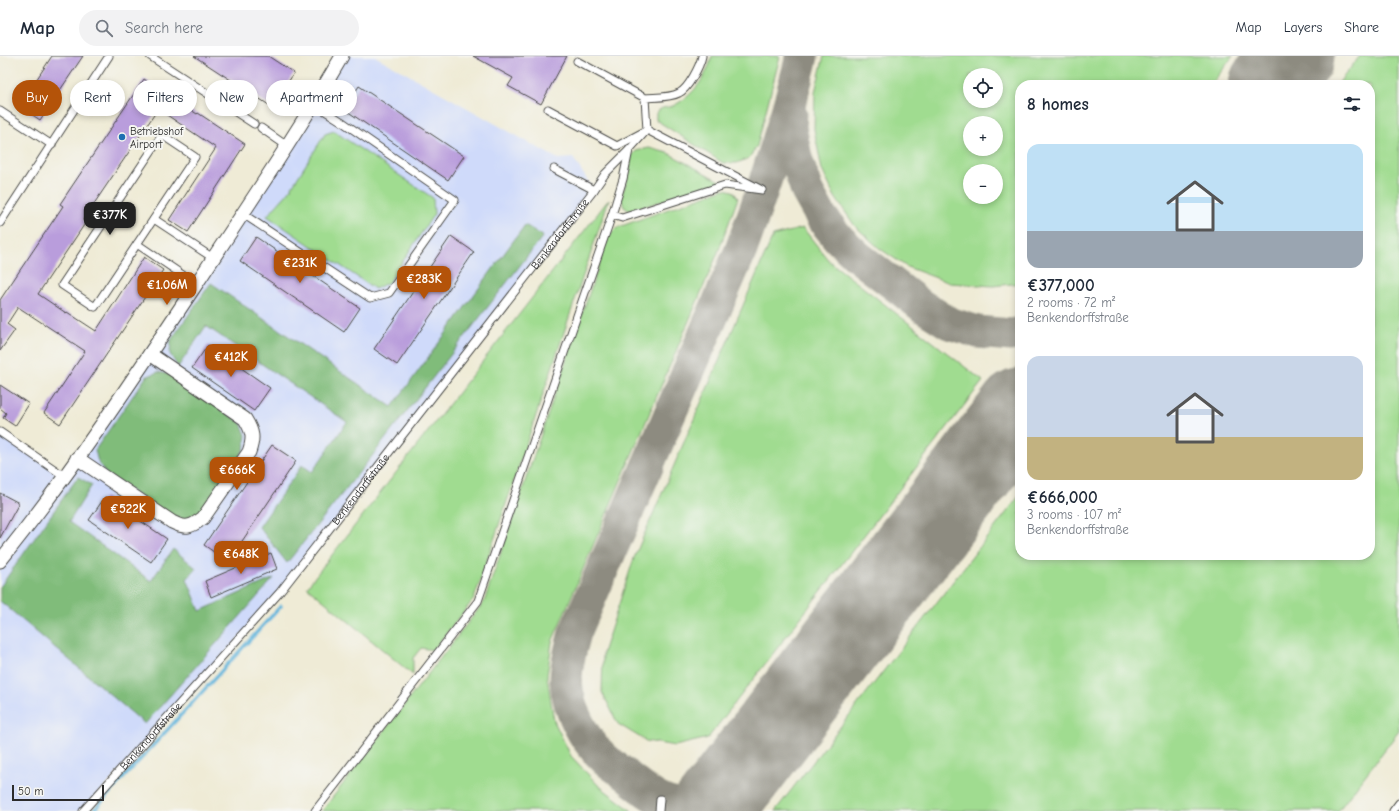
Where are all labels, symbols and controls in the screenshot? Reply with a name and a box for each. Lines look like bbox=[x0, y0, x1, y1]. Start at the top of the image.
search box bbox=[79, 10, 359, 46]
text: Map bbox=[20, 17, 55, 39]
icon: search bbox=[93, 17, 115, 39]
text: Search here bbox=[125, 19, 203, 37]
text: Map bbox=[1235, 19, 1262, 36]
text: Layers bbox=[1284, 19, 1322, 36]
text: Share bbox=[1344, 19, 1379, 36]
map controls bbox=[963, 68, 1003, 204]
button: locate bbox=[963, 68, 1003, 108]
chip: Buy bbox=[12, 80, 62, 116]
chip: Rent bbox=[70, 80, 125, 116]
chip: Filters bbox=[133, 80, 197, 116]
chip: New bbox=[205, 80, 258, 116]
chip: Apartment bbox=[266, 80, 357, 116]
icon: filters bbox=[1341, 93, 1363, 115]
text: 8 homes bbox=[1027, 95, 1089, 114]
button: + bbox=[963, 116, 1003, 156]
place label: Betriebshof Airport bbox=[130, 125, 184, 151]
marker: Betriebshof Airport bbox=[117, 132, 127, 142]
button: − bbox=[963, 164, 1003, 204]
icon: home bbox=[1159, 170, 1231, 242]
street label: Benkendorffstraße bbox=[528, 196, 592, 272]
pin: €377K bbox=[82, 202, 138, 236]
text: €377K bbox=[93, 207, 127, 222]
pin: €231K bbox=[272, 250, 328, 284]
text: €231K bbox=[283, 255, 317, 270]
pin: €283K bbox=[396, 266, 452, 300]
text: €283K bbox=[406, 271, 442, 286]
pin: €1.06M bbox=[134, 272, 200, 306]
text: €377,000 bbox=[1027, 276, 1095, 295]
text: €1.06M bbox=[146, 277, 188, 292]
text: 2 rooms · 72 m² bbox=[1027, 295, 1115, 310]
text: Benkendorffstraße bbox=[1027, 310, 1129, 325]
pin: €412K bbox=[203, 344, 259, 378]
text: €412K bbox=[214, 349, 248, 364]
icon: home bbox=[1159, 382, 1231, 454]
street label: Benkendorffstraße bbox=[329, 451, 392, 527]
pin: €666K bbox=[209, 457, 265, 491]
text: €666K bbox=[219, 462, 255, 477]
text: €666,000 bbox=[1027, 488, 1098, 507]
pin: €522K bbox=[100, 496, 156, 530]
text: €522K bbox=[110, 501, 146, 516]
text: 3 rooms · 107 m² bbox=[1027, 507, 1121, 522]
text: Benkendorffstraße bbox=[1027, 522, 1129, 537]
pin: €648K bbox=[213, 541, 269, 575]
text: €648K bbox=[223, 546, 259, 561]
street label: Benkendorffstraße bbox=[117, 699, 185, 772]
scale bar bbox=[12, 783, 104, 802]
text: 50 m bbox=[18, 785, 43, 798]

